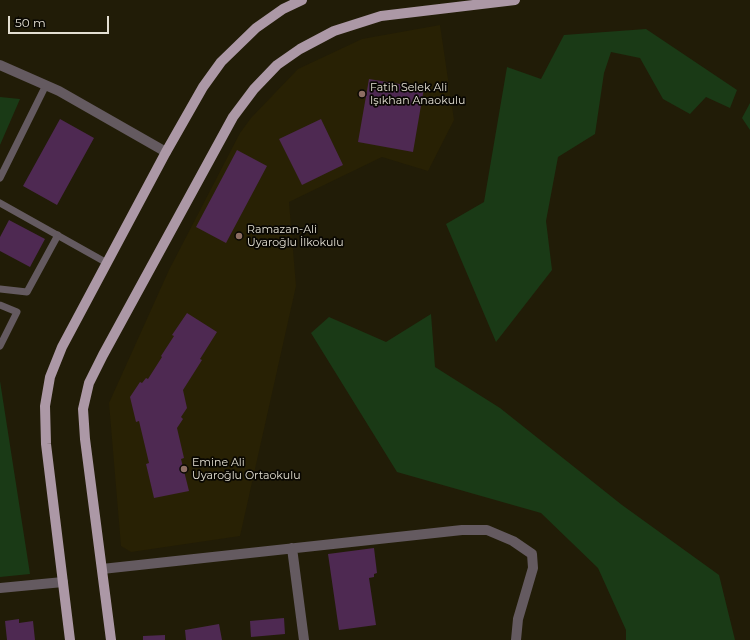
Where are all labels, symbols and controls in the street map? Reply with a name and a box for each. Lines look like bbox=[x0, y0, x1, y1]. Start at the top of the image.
scale bar bbox=[10, 8, 111, 34]
text: 50 m bbox=[15, 15, 46, 30]
place label: Fatih Selek Ali Işıkhan Anaokulu bbox=[370, 81, 465, 107]
marker: Fatih Selek Ali Işıkhan Anaokulu bbox=[357, 89, 367, 99]
place label: Ramazan-Ali Uyaroğlu İlkokulu bbox=[247, 223, 344, 249]
marker: Ramazan-Ali Uyaroğlu İlkokulu bbox=[234, 231, 244, 241]
place label: Emine Ali Uyaroğlu Ortaokulu bbox=[192, 456, 301, 482]
marker: Emine Ali Uyaroğlu Ortaokulu bbox=[179, 464, 189, 474]

